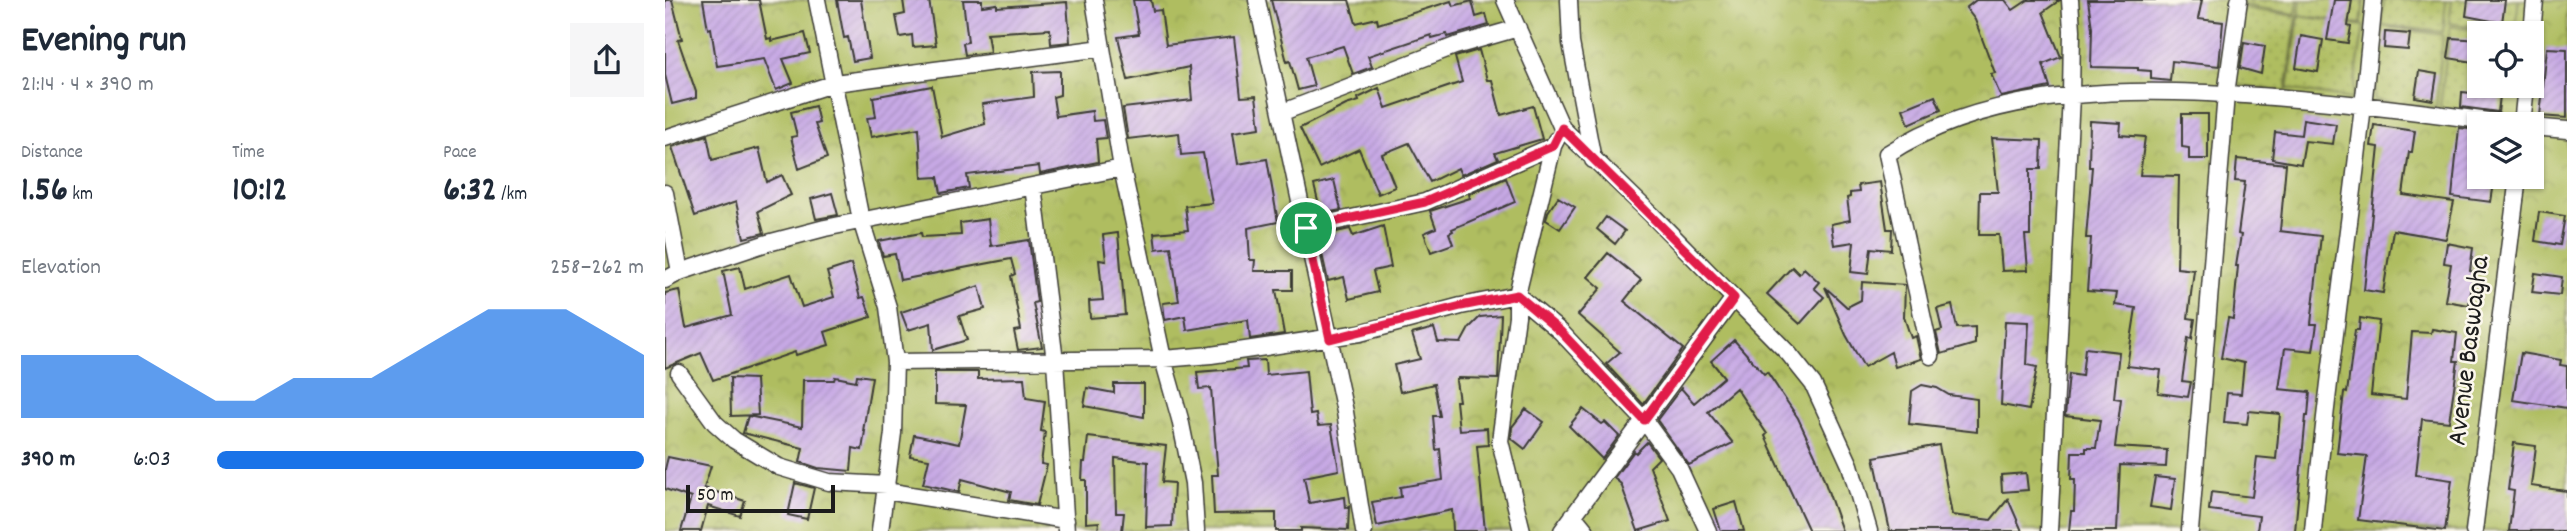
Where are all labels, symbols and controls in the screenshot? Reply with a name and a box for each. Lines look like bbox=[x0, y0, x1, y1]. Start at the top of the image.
text: Evening run bbox=[21, 15, 186, 70]
map controls bbox=[2467, 21, 2544, 189]
button: locate bbox=[2467, 21, 2544, 98]
button: share bbox=[570, 23, 644, 97]
text: 21:14 · 4 × 390 m bbox=[21, 69, 154, 102]
button: layers bbox=[2467, 112, 2544, 189]
text: Distance bbox=[21, 140, 83, 167]
text: Time bbox=[232, 140, 265, 167]
text: Pace bbox=[443, 140, 477, 167]
text: 1.56 bbox=[21, 167, 68, 217]
text: 10:12 bbox=[232, 167, 288, 217]
text: 6:32 bbox=[443, 167, 497, 217]
text: km bbox=[68, 182, 93, 209]
text: /km bbox=[497, 182, 527, 209]
pin bbox=[1276, 198, 1336, 258]
icon: arrive bbox=[1287, 209, 1325, 247]
text: Elevation bbox=[21, 252, 101, 285]
text: 258–262 m bbox=[550, 252, 644, 285]
street label: Avenue Baswagha bbox=[2440, 253, 2503, 448]
text: 390 m bbox=[21, 444, 75, 477]
text: 6:03 bbox=[133, 444, 171, 477]
scale bar bbox=[686, 482, 835, 514]
text: 50 m bbox=[697, 483, 734, 510]

